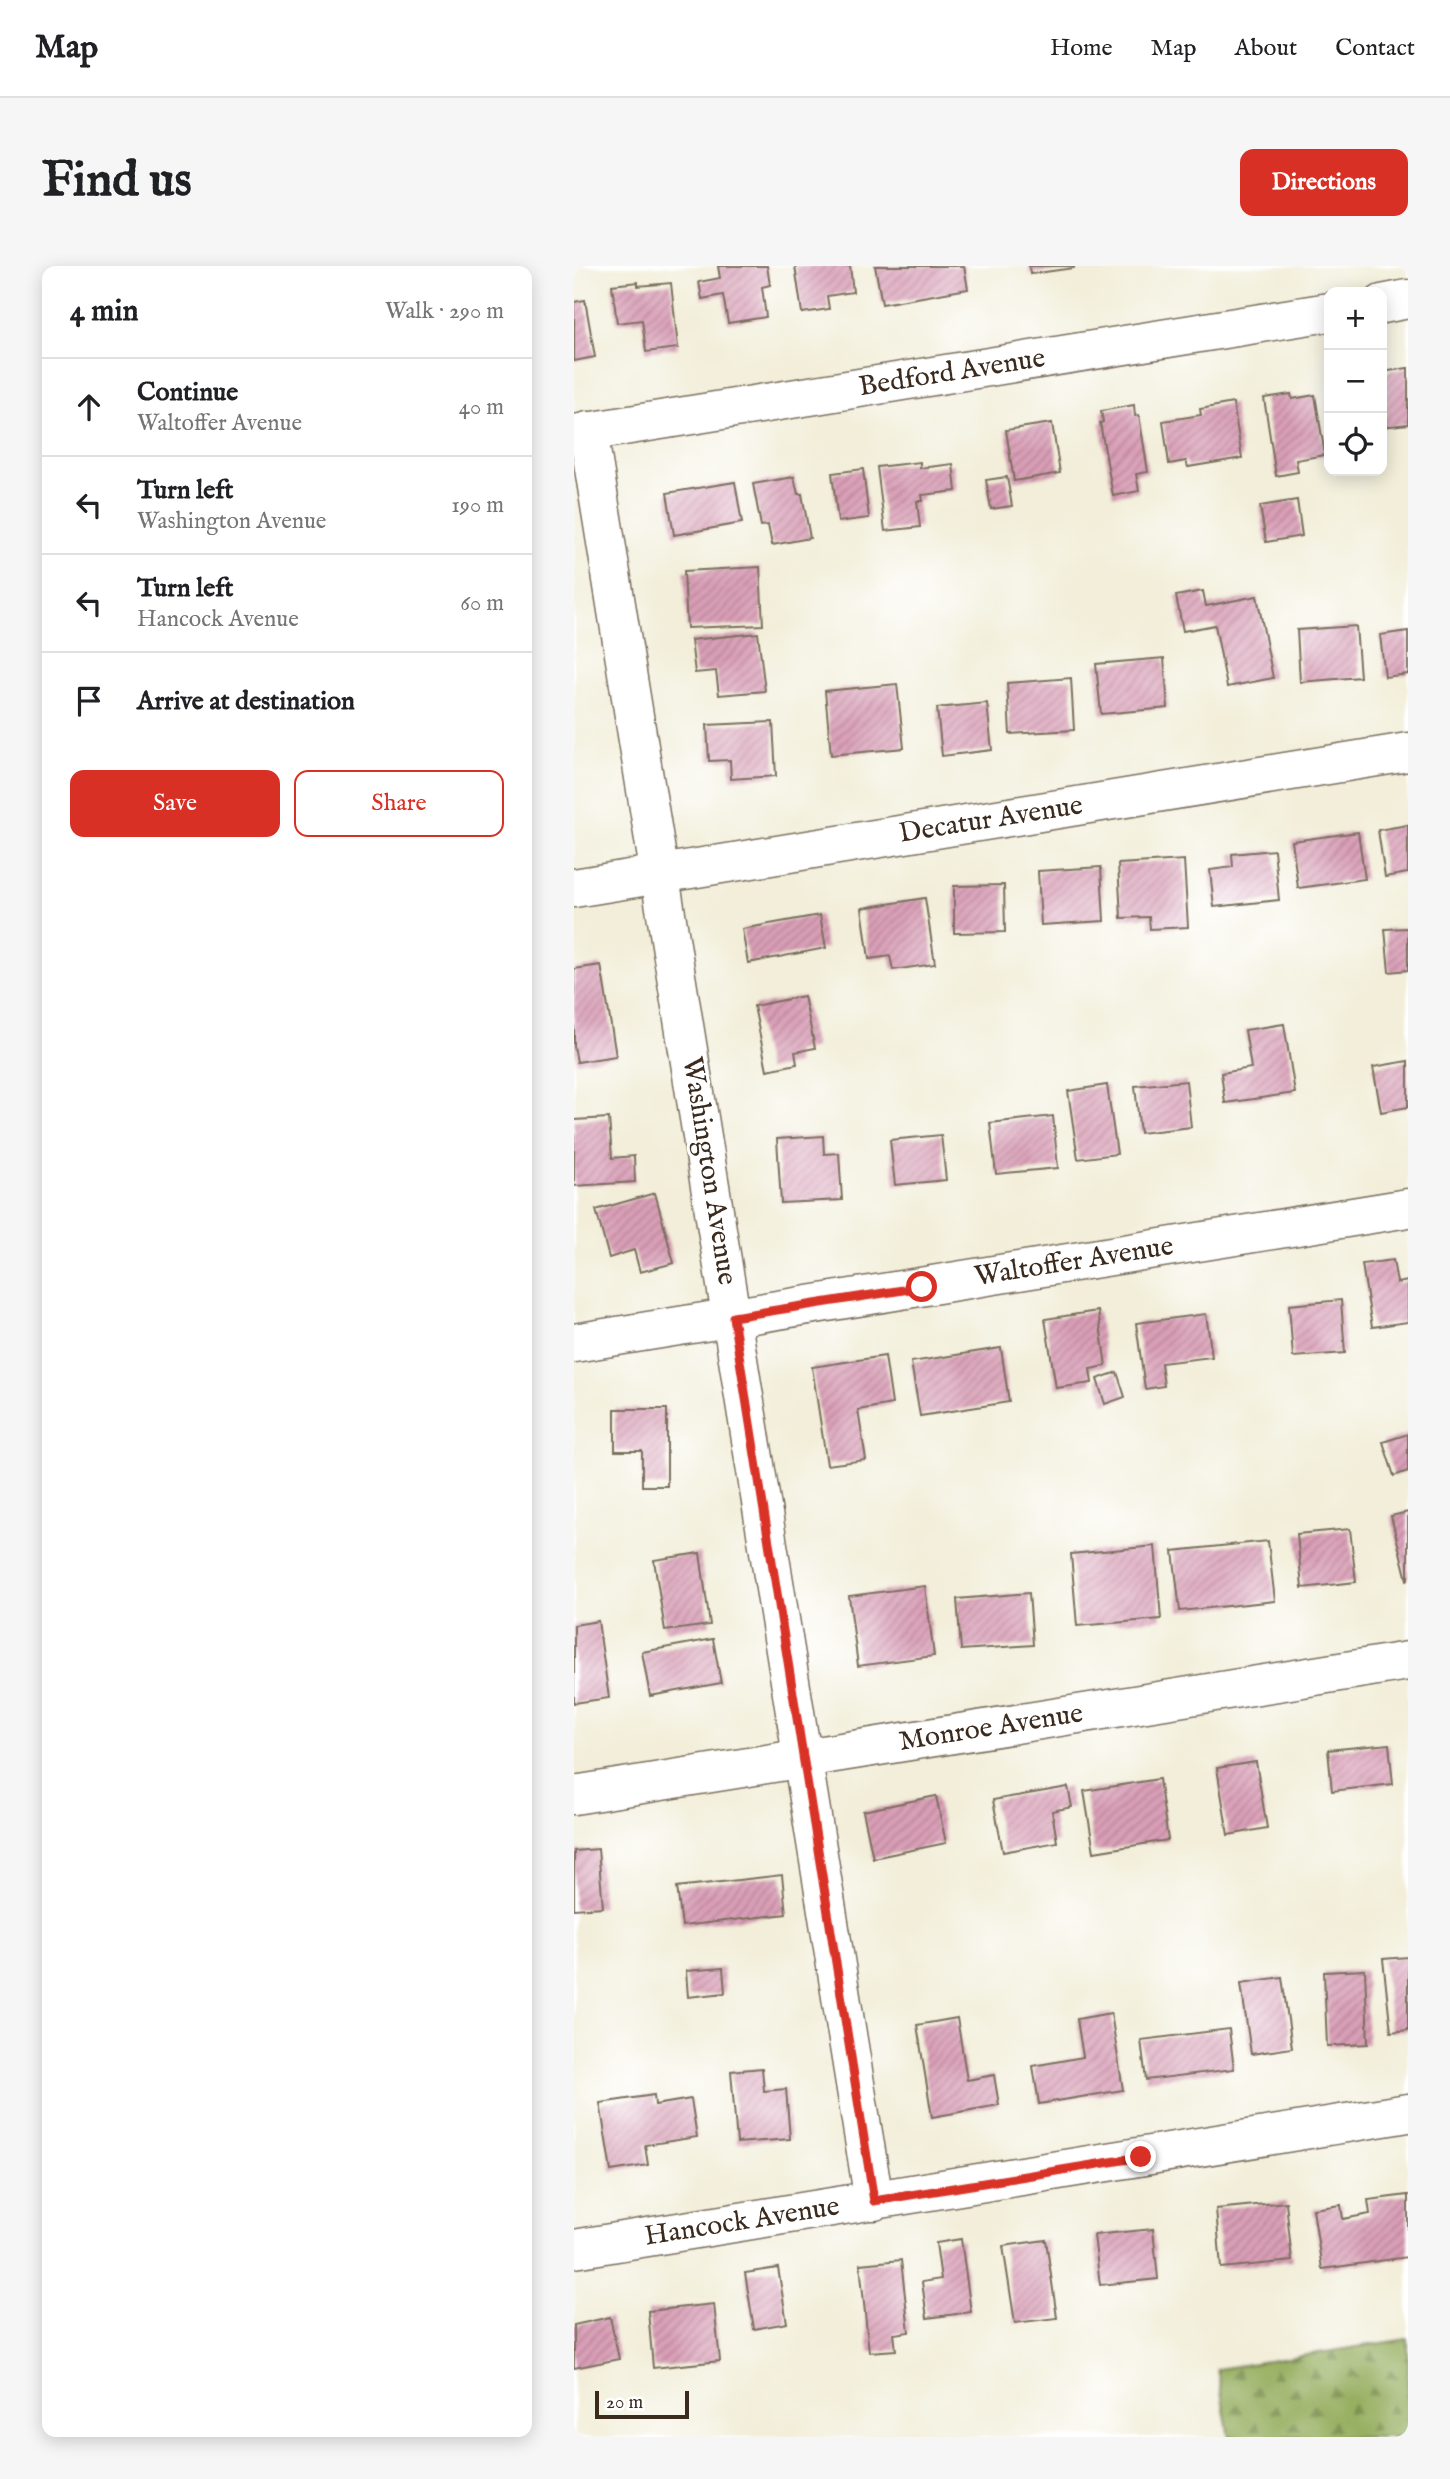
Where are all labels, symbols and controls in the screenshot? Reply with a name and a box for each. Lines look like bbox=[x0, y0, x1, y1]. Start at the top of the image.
text: Map bbox=[35, 27, 98, 69]
text: Home bbox=[1050, 33, 1113, 64]
text: Map bbox=[1151, 33, 1197, 64]
text: About bbox=[1235, 33, 1297, 64]
text: Contact bbox=[1335, 33, 1415, 64]
button: Directions bbox=[1240, 149, 1408, 216]
text: Find us bbox=[42, 151, 192, 213]
map controls bbox=[1324, 287, 1387, 476]
button: + bbox=[1324, 287, 1387, 350]
text: 4 min bbox=[70, 293, 138, 331]
text: Walk · 290 m bbox=[385, 297, 504, 326]
street label: Bedford Avenue bbox=[856, 341, 1048, 405]
button: − bbox=[1324, 350, 1387, 413]
text: Continue bbox=[137, 376, 238, 409]
icon: ahead bbox=[70, 388, 108, 426]
text: 40 m bbox=[459, 393, 504, 422]
text: Waltoffer Avenue bbox=[137, 409, 302, 438]
button: locate bbox=[1324, 413, 1387, 476]
text: Turn left bbox=[137, 474, 234, 507]
icon: left bbox=[70, 486, 108, 524]
text: 190 m bbox=[451, 491, 504, 520]
text: Washington Avenue bbox=[137, 507, 326, 536]
text: Turn left bbox=[137, 572, 234, 605]
icon: left bbox=[70, 584, 108, 622]
text: 60 m bbox=[460, 589, 504, 618]
text: Hancock Avenue bbox=[137, 605, 299, 634]
icon: arrive bbox=[70, 682, 108, 720]
text: Arrive at destination bbox=[137, 685, 355, 718]
button: Save bbox=[70, 770, 280, 837]
button: Share bbox=[294, 770, 504, 837]
street label: Decatur Avenue bbox=[897, 788, 1086, 852]
street label: Washington Avenue bbox=[674, 1054, 744, 1288]
street label: Waltoffer Avenue bbox=[972, 1229, 1176, 1295]
route start bbox=[906, 1271, 937, 1302]
street label: Monroe Avenue bbox=[896, 1696, 1086, 1760]
route end bbox=[1125, 2141, 1156, 2172]
street label: Hancock Avenue bbox=[642, 2189, 842, 2255]
scale bar bbox=[595, 2388, 690, 2420]
text: 20 m bbox=[606, 2391, 643, 2415]

